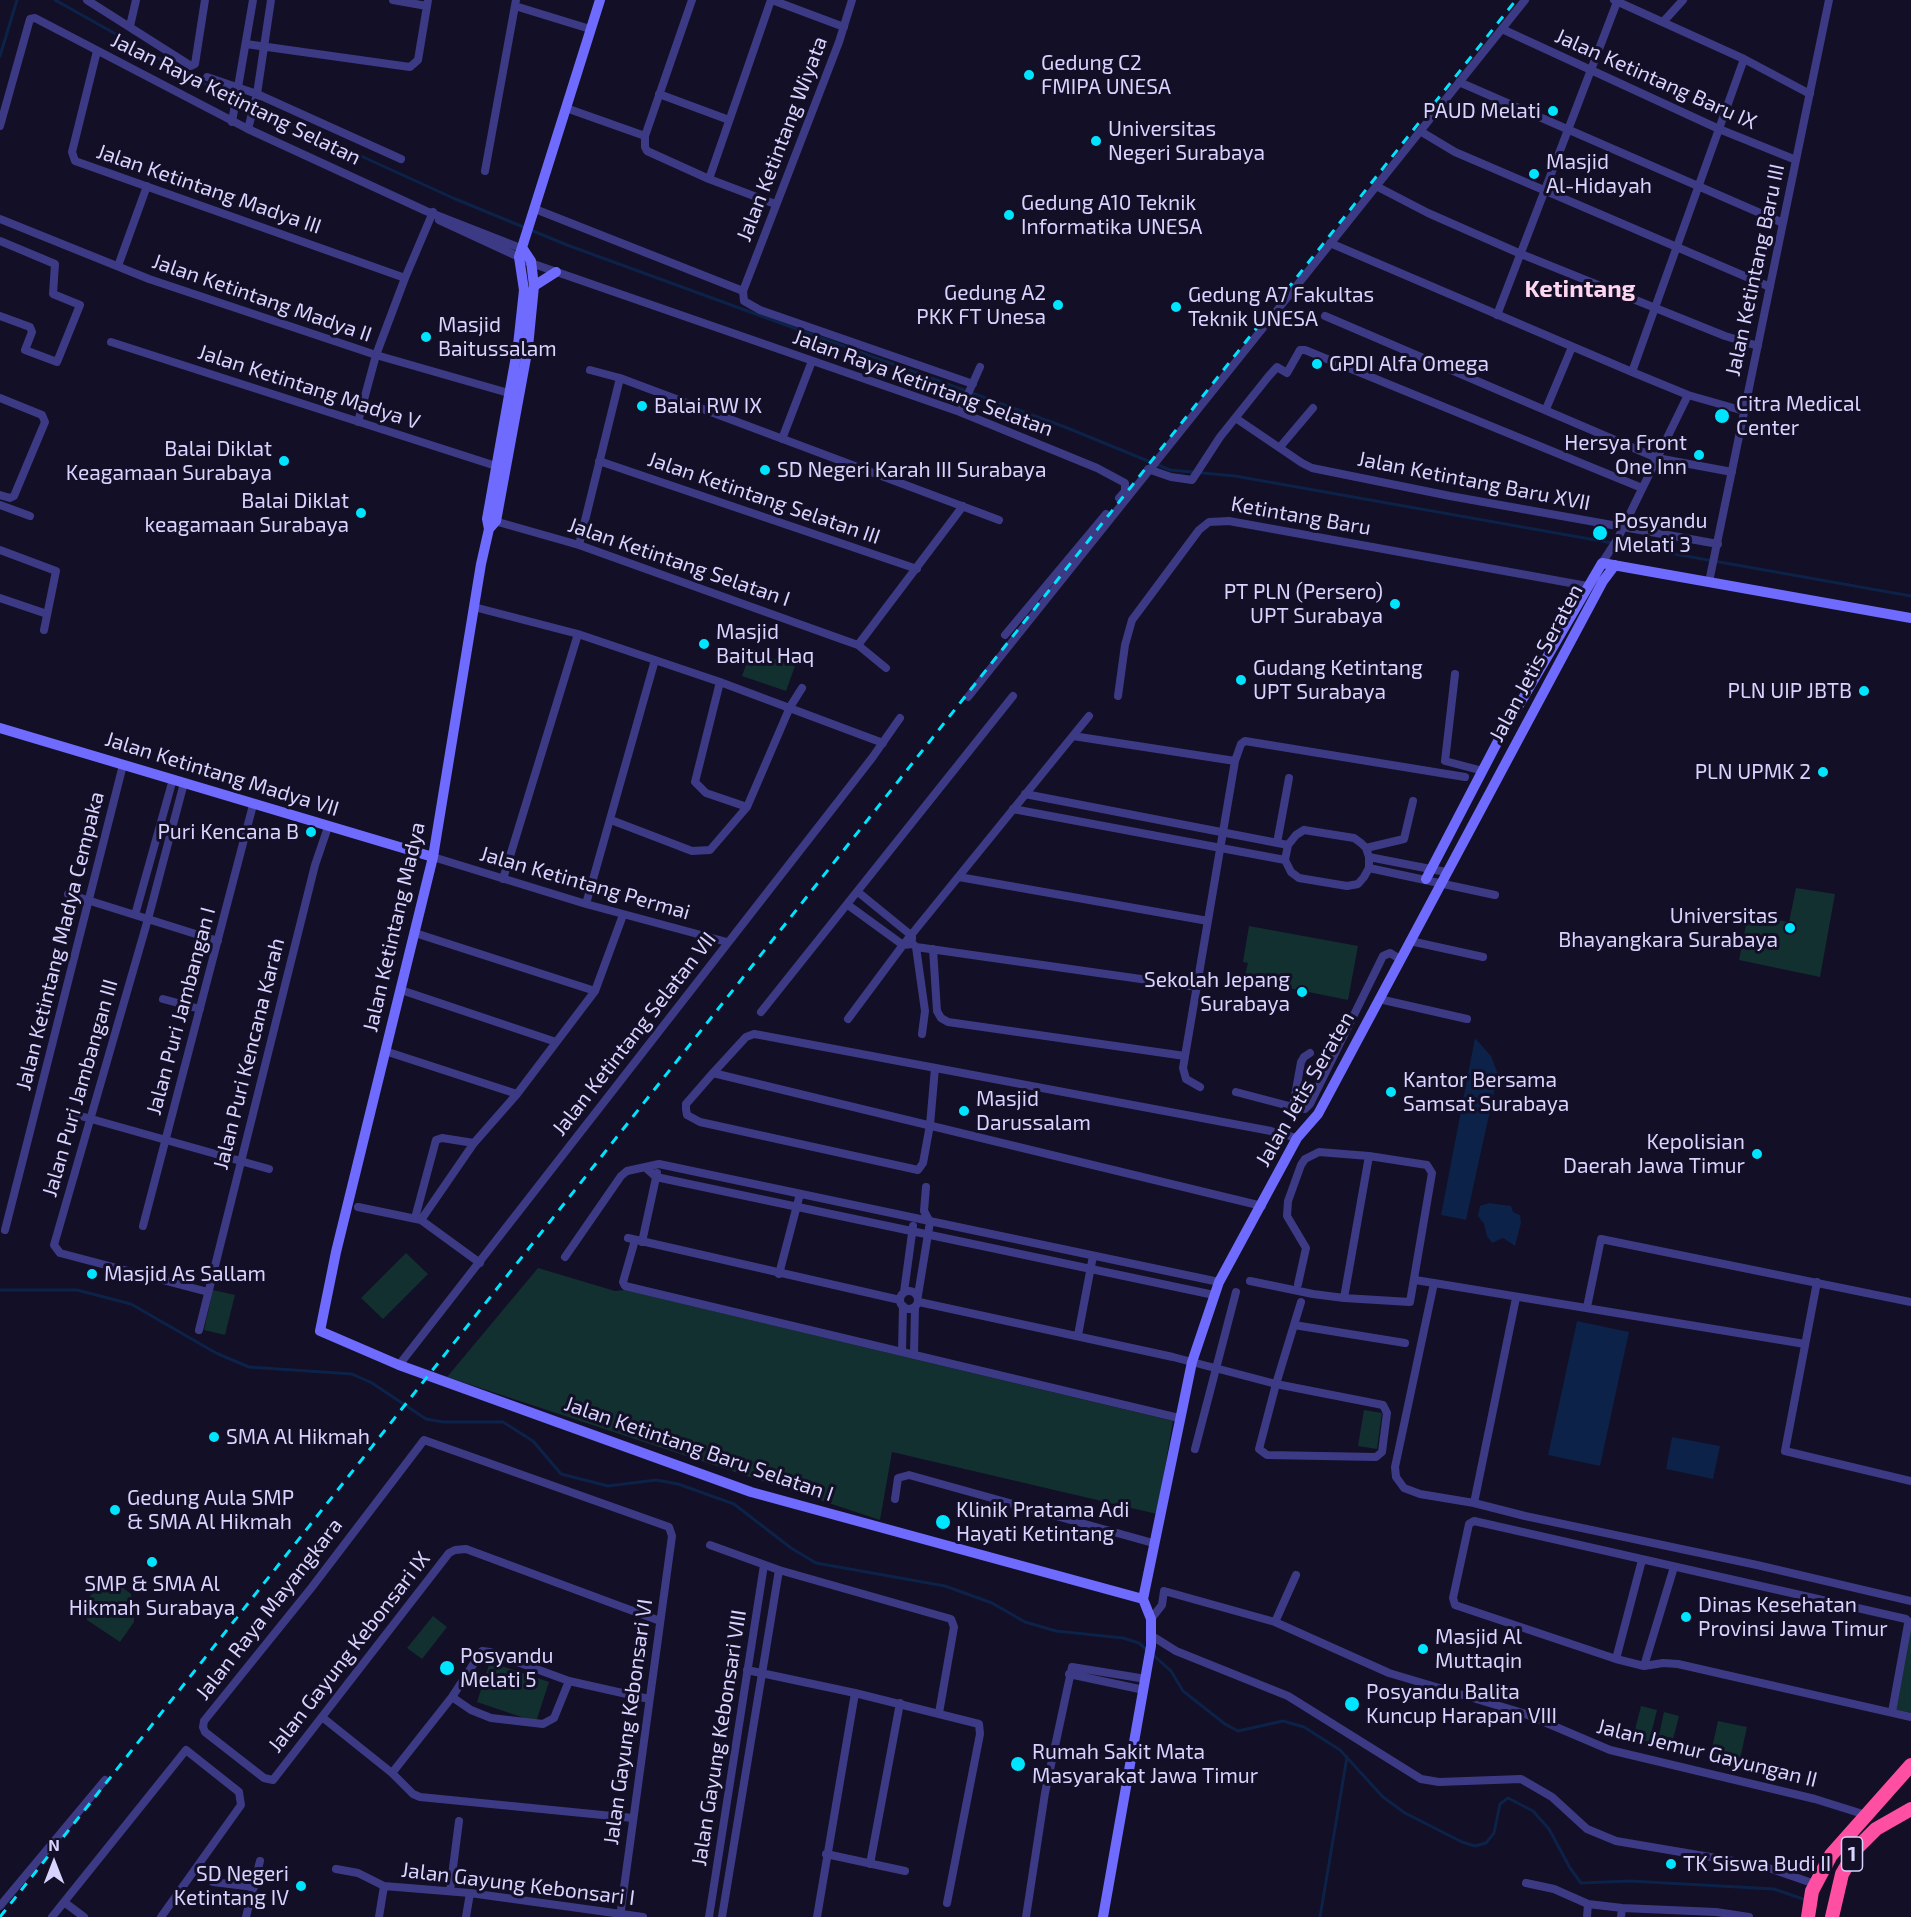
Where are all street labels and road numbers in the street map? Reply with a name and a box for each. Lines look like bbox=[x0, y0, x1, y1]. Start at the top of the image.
street label: Jalan Ketintang Baru IX bbox=[1551, 23, 1761, 135]
street label: Jalan Raya Ketintang Selatan bbox=[107, 27, 365, 171]
street label: Jalan Ketintang Wiyata bbox=[731, 33, 833, 245]
street label: Jalan Ketintang Madya III bbox=[93, 139, 325, 239]
street label: Jalan Ketintang Baru III bbox=[1720, 162, 1790, 378]
street label: Jalan Ketintang Madya II bbox=[149, 249, 375, 347]
street label: Jalan Raya Ketintang Selatan bbox=[790, 324, 1056, 442]
street label: Jalan Ketintang Madya V bbox=[195, 339, 423, 435]
street label: Jalan Ketintang Selatan III bbox=[645, 446, 883, 550]
street label: Jalan Ketintang Baru XVII bbox=[1356, 446, 1592, 516]
street label: Ketintang Baru bbox=[1229, 491, 1373, 541]
street label: Jalan Ketintang Selatan I bbox=[565, 512, 793, 612]
street label: Jalan Jetis Seraten bbox=[1484, 580, 1588, 746]
street label: Jalan Ketintang Madya VII bbox=[102, 726, 342, 822]
street label: Jalan Ketintang Madya Cempaka bbox=[11, 789, 109, 1093]
street label: Jalan Ketintang Madya bbox=[358, 820, 430, 1034]
street label: Jalan Ketintang Permai bbox=[477, 841, 693, 925]
street label: Jalan Puri Jambangan I bbox=[141, 904, 221, 1118]
street label: Jalan Ketintang Selatan VII bbox=[547, 927, 721, 1141]
street label: Jalan Puri Kencana Karah bbox=[208, 936, 290, 1172]
street label: Jalan Puri Jambangan III bbox=[37, 976, 123, 1200]
street label: Jalan Jetis Seraten bbox=[1250, 1007, 1360, 1171]
street label: Jalan Ketintang Baru Selatan I bbox=[561, 1391, 837, 1507]
street label: Jalan Raya Mayangkara bbox=[190, 1513, 348, 1705]
street label: Jalan Gayung Kebonsari IX bbox=[263, 1547, 435, 1757]
street label: Jalan Gayung Kebonsari VI bbox=[598, 1597, 658, 1847]
street label: Jalan Gayung Kebonsari VIII bbox=[686, 1608, 752, 1868]
street label: Jalan Jemur Gayungan II bbox=[1594, 1713, 1820, 1793]
road number: 1 bbox=[1842, 1837, 1862, 1871]
street label: Jalan Gayung Kebonsari I bbox=[400, 1857, 636, 1911]

